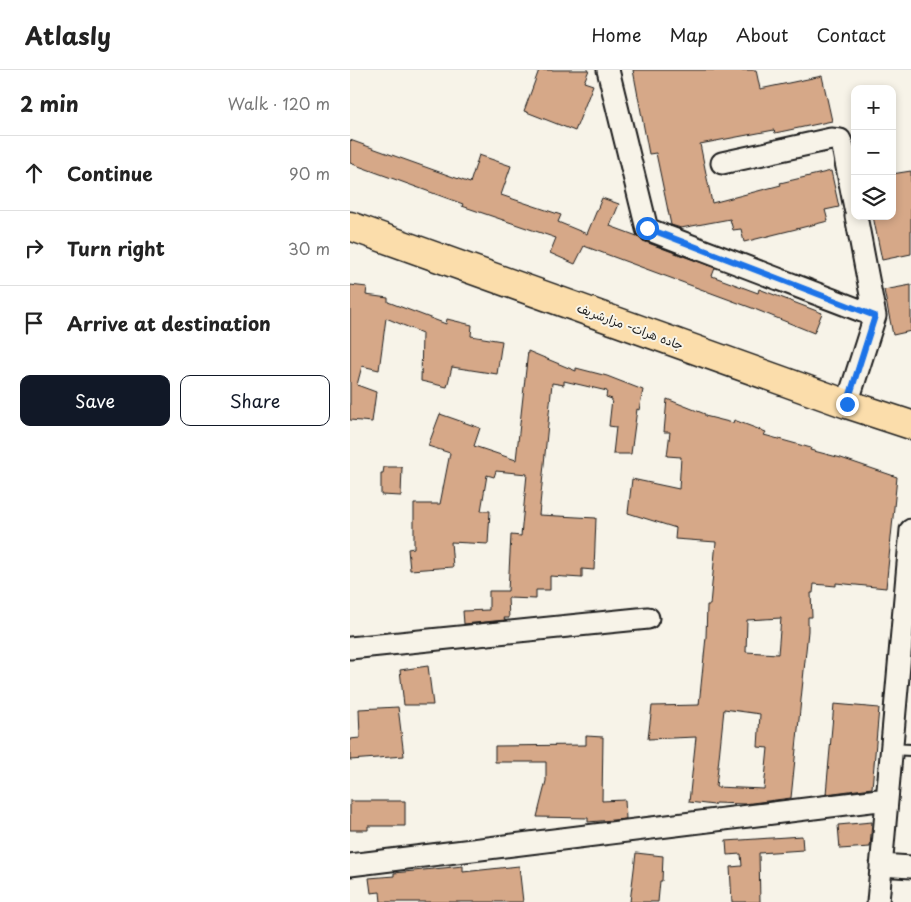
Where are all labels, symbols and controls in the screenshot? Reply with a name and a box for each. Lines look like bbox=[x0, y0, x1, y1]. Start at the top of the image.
text: Atlasly bbox=[25, 17, 111, 53]
text: Home bbox=[591, 21, 641, 48]
text: Map bbox=[669, 21, 708, 48]
text: About bbox=[736, 21, 788, 48]
text: Contact bbox=[816, 21, 886, 48]
map controls bbox=[851, 85, 896, 220]
button: + bbox=[851, 85, 896, 130]
text: 2 min bbox=[20, 87, 79, 119]
text: Walk · 120 m bbox=[228, 91, 330, 115]
button: − bbox=[851, 130, 896, 175]
icon: ahead bbox=[20, 159, 48, 187]
text: Continue bbox=[67, 159, 153, 187]
text: 90 m bbox=[289, 161, 330, 185]
button: layers bbox=[851, 175, 896, 220]
route start bbox=[636, 217, 659, 240]
icon: right bbox=[20, 234, 48, 262]
text: Turn right bbox=[67, 234, 165, 262]
text: 30 m bbox=[288, 236, 330, 260]
street label: جاده هرات- مزارشریف bbox=[575, 298, 686, 354]
icon: arrive bbox=[20, 309, 48, 337]
text: Arrive at destination bbox=[67, 309, 271, 337]
button: Save bbox=[20, 375, 170, 426]
button: Share bbox=[180, 375, 330, 426]
route end bbox=[836, 393, 859, 416]

